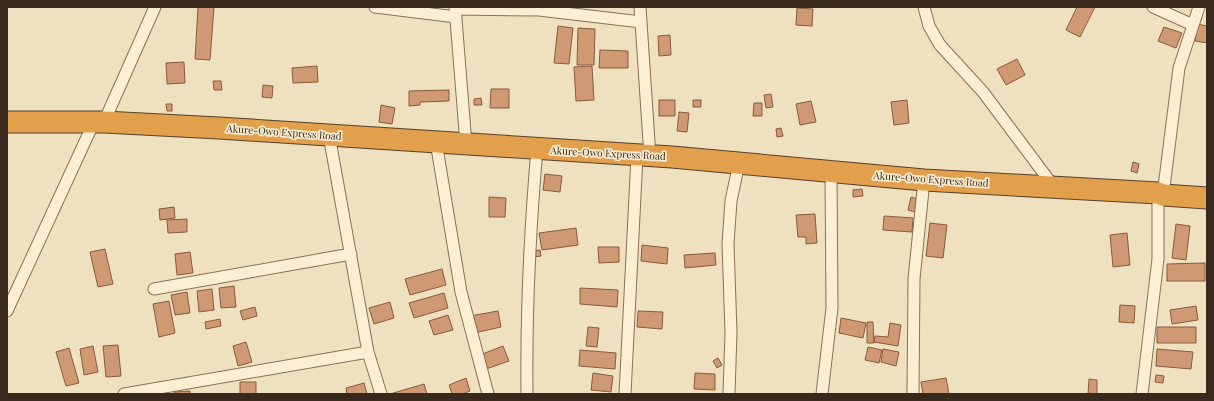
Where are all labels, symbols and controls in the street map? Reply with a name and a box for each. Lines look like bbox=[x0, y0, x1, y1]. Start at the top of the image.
street label: Akure-Owo Express Road bbox=[225, 121, 342, 143]
street label: Akure-Owo Express Road bbox=[549, 143, 666, 163]
street label: Akure-Owo Express Road bbox=[872, 168, 989, 190]

